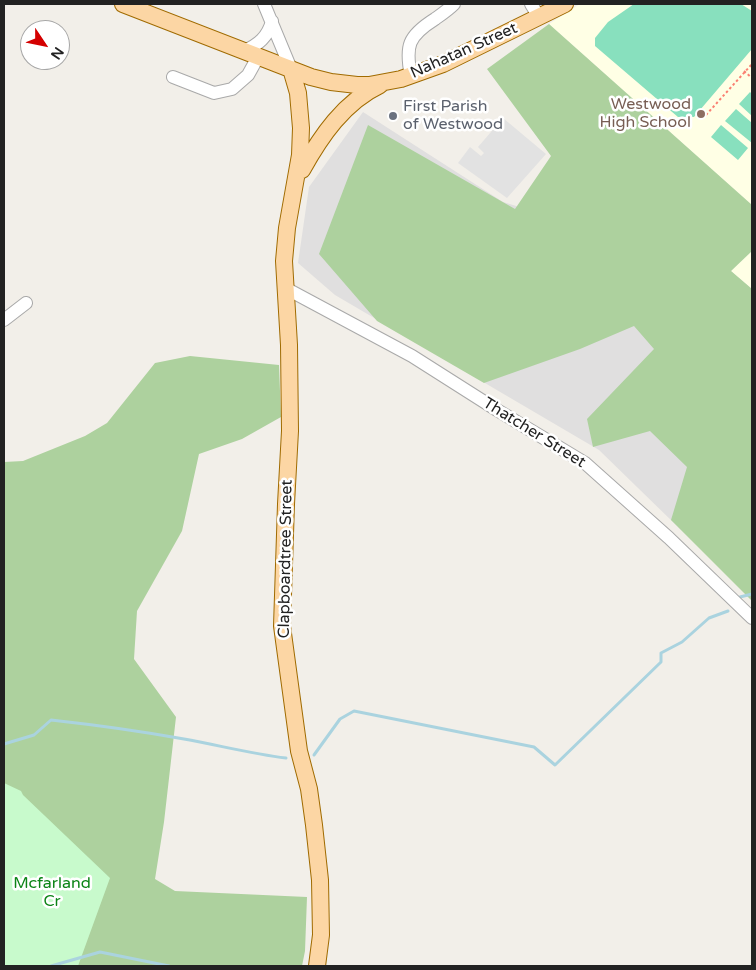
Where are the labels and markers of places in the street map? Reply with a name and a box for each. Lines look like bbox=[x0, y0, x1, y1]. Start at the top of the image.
place label: Westwood High School bbox=[600, 95, 691, 133]
place label: First Parish of Westwood bbox=[403, 97, 503, 135]
marker: Westwood High School bbox=[695, 108, 707, 120]
marker: First Parish of Westwood bbox=[387, 110, 399, 122]

